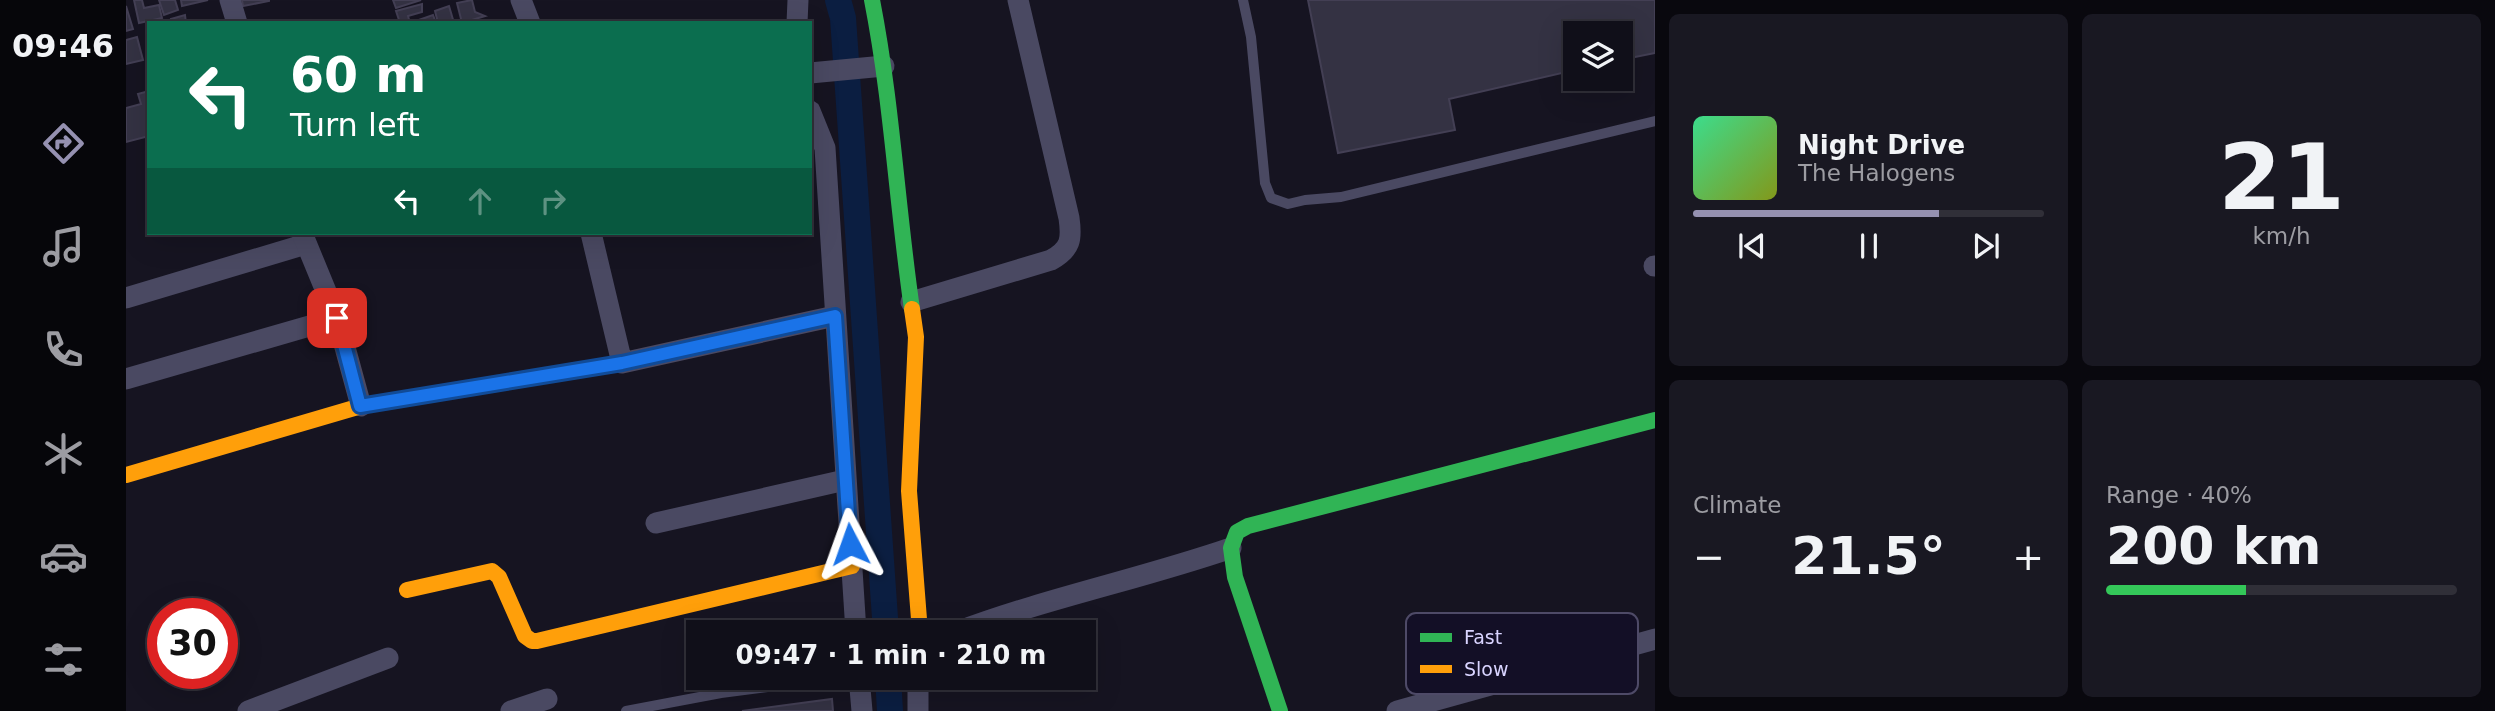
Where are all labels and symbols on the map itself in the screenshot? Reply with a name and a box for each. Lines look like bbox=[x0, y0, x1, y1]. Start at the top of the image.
pin bbox=[307, 288, 367, 348]
position arrow bbox=[813, 507, 887, 581]
speed limit sign: 30 bbox=[147, 598, 238, 689]
legend bbox=[1406, 613, 1638, 694]
text: Fast bbox=[1464, 626, 1502, 648]
text: Slow bbox=[1464, 658, 1509, 680]

